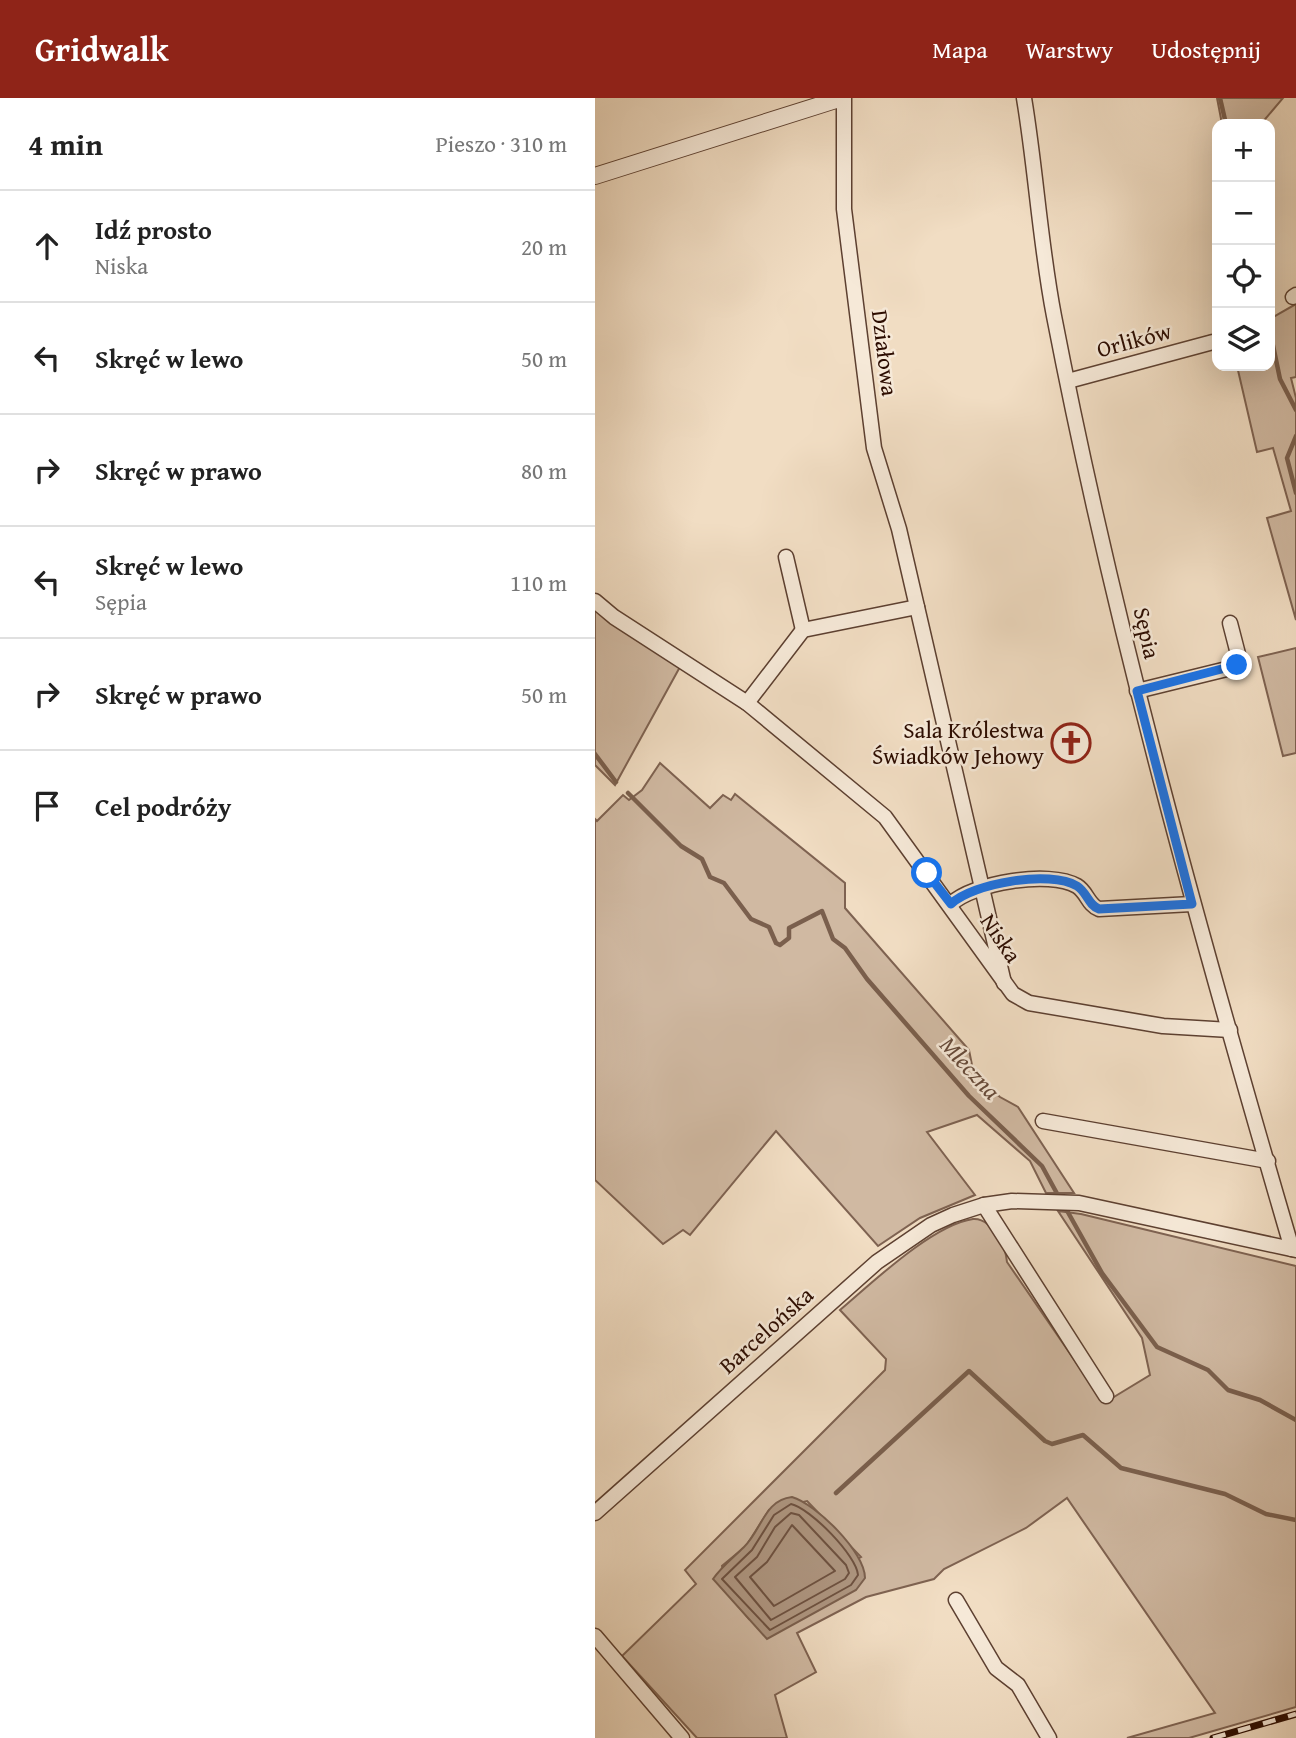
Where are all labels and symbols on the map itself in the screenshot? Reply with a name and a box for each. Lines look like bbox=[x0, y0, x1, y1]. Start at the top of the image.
street label: Działowa bbox=[864, 308, 907, 398]
street label: Orlików bbox=[1093, 314, 1176, 365]
street label: Sępia bbox=[1126, 604, 1169, 662]
route end bbox=[1221, 649, 1252, 680]
place label: Sala Królestwa Świadków Jehowy bbox=[872, 713, 1045, 772]
church icon: Sala Królestwa Świadków Jehowy bbox=[1050, 722, 1092, 764]
route start bbox=[911, 857, 942, 888]
street label: Niska bbox=[973, 906, 1030, 969]
water label: Mleczna bbox=[932, 1028, 1009, 1107]
street label: Barcelońska bbox=[711, 1278, 820, 1381]

